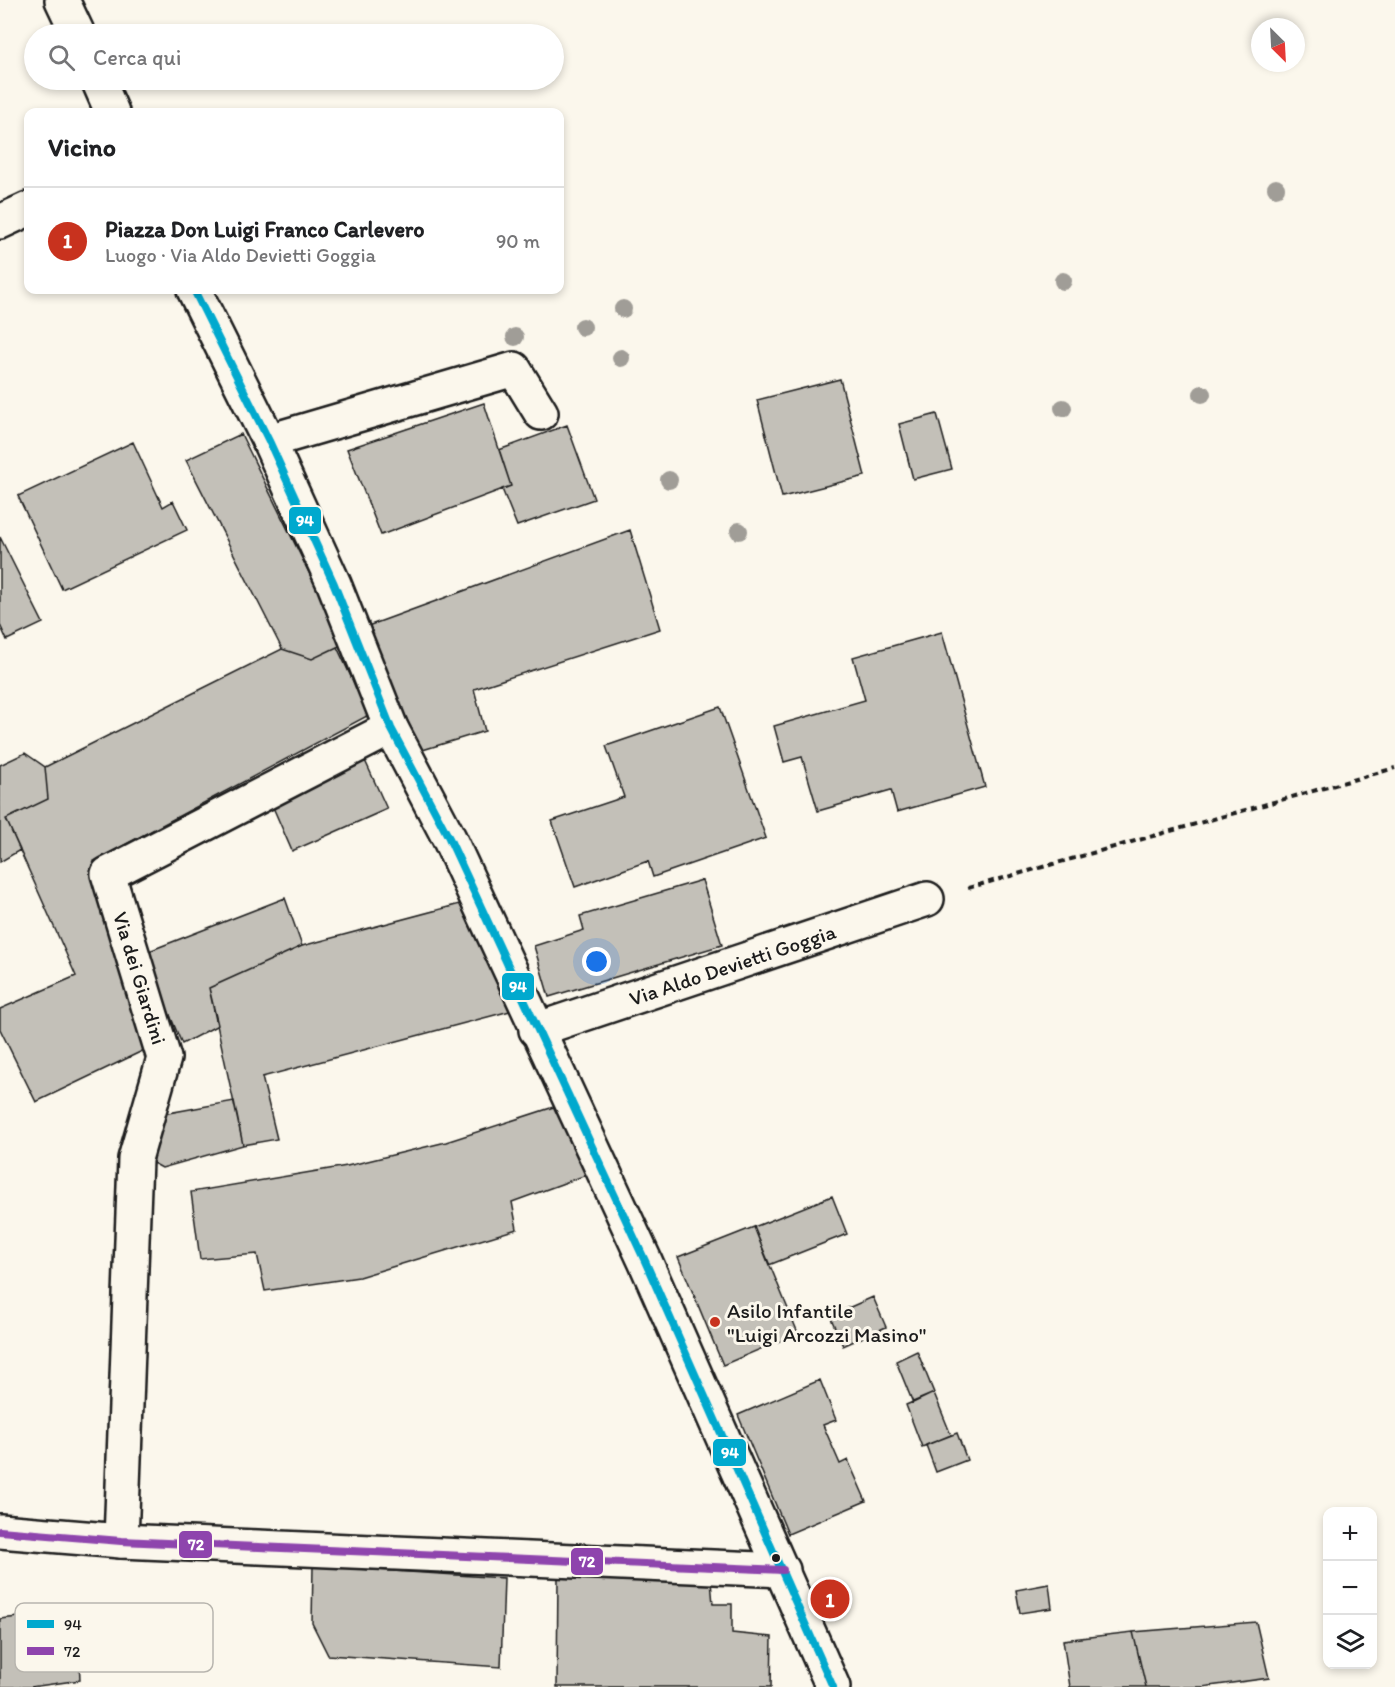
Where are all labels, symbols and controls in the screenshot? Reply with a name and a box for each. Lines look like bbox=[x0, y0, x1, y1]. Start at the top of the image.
north arrow bbox=[1251, 18, 1305, 72]
search box bbox=[24, 24, 564, 90]
icon: search bbox=[45, 41, 78, 74]
text: Cerca qui bbox=[93, 44, 181, 71]
text: Vicino bbox=[48, 131, 116, 163]
text: Piazza Don Luigi Franco Carlevero bbox=[105, 216, 425, 243]
text: 1 bbox=[63, 229, 72, 253]
text: 90 m bbox=[496, 229, 540, 253]
text: Luogo · Via Aldo Devietti Goggia bbox=[105, 243, 376, 267]
line badge: 94 bbox=[288, 506, 322, 535]
text: 94 bbox=[296, 511, 314, 530]
street label: Via dei Giardini bbox=[108, 909, 172, 1047]
street label: Via Aldo Devietti Goggia bbox=[626, 918, 839, 1010]
your location bbox=[582, 947, 611, 976]
line badge: 94 bbox=[501, 972, 535, 1001]
text: 94 bbox=[509, 977, 527, 996]
place label: Asilo Infantile "Luigi Arcozzi Masino" bbox=[727, 1298, 926, 1347]
marker: Asilo Infantile "Luigi Arcozzi Masino" bbox=[708, 1315, 722, 1329]
line badge: 94 bbox=[712, 1438, 747, 1467]
text: 94 bbox=[721, 1443, 739, 1462]
map controls bbox=[1323, 1507, 1377, 1669]
button: + bbox=[1323, 1507, 1377, 1561]
line badge: 72 bbox=[178, 1530, 213, 1559]
text: 72 bbox=[187, 1535, 205, 1554]
line badge: 72 bbox=[570, 1547, 604, 1576]
text: 72 bbox=[578, 1552, 596, 1571]
unlabelled marker bbox=[770, 1552, 782, 1564]
button: − bbox=[1323, 1561, 1377, 1615]
pin: 1 bbox=[810, 1576, 850, 1622]
legend bbox=[15, 1603, 213, 1672]
text: 94 bbox=[64, 1615, 82, 1634]
button: layers bbox=[1323, 1615, 1377, 1669]
text: 72 bbox=[64, 1642, 81, 1661]

